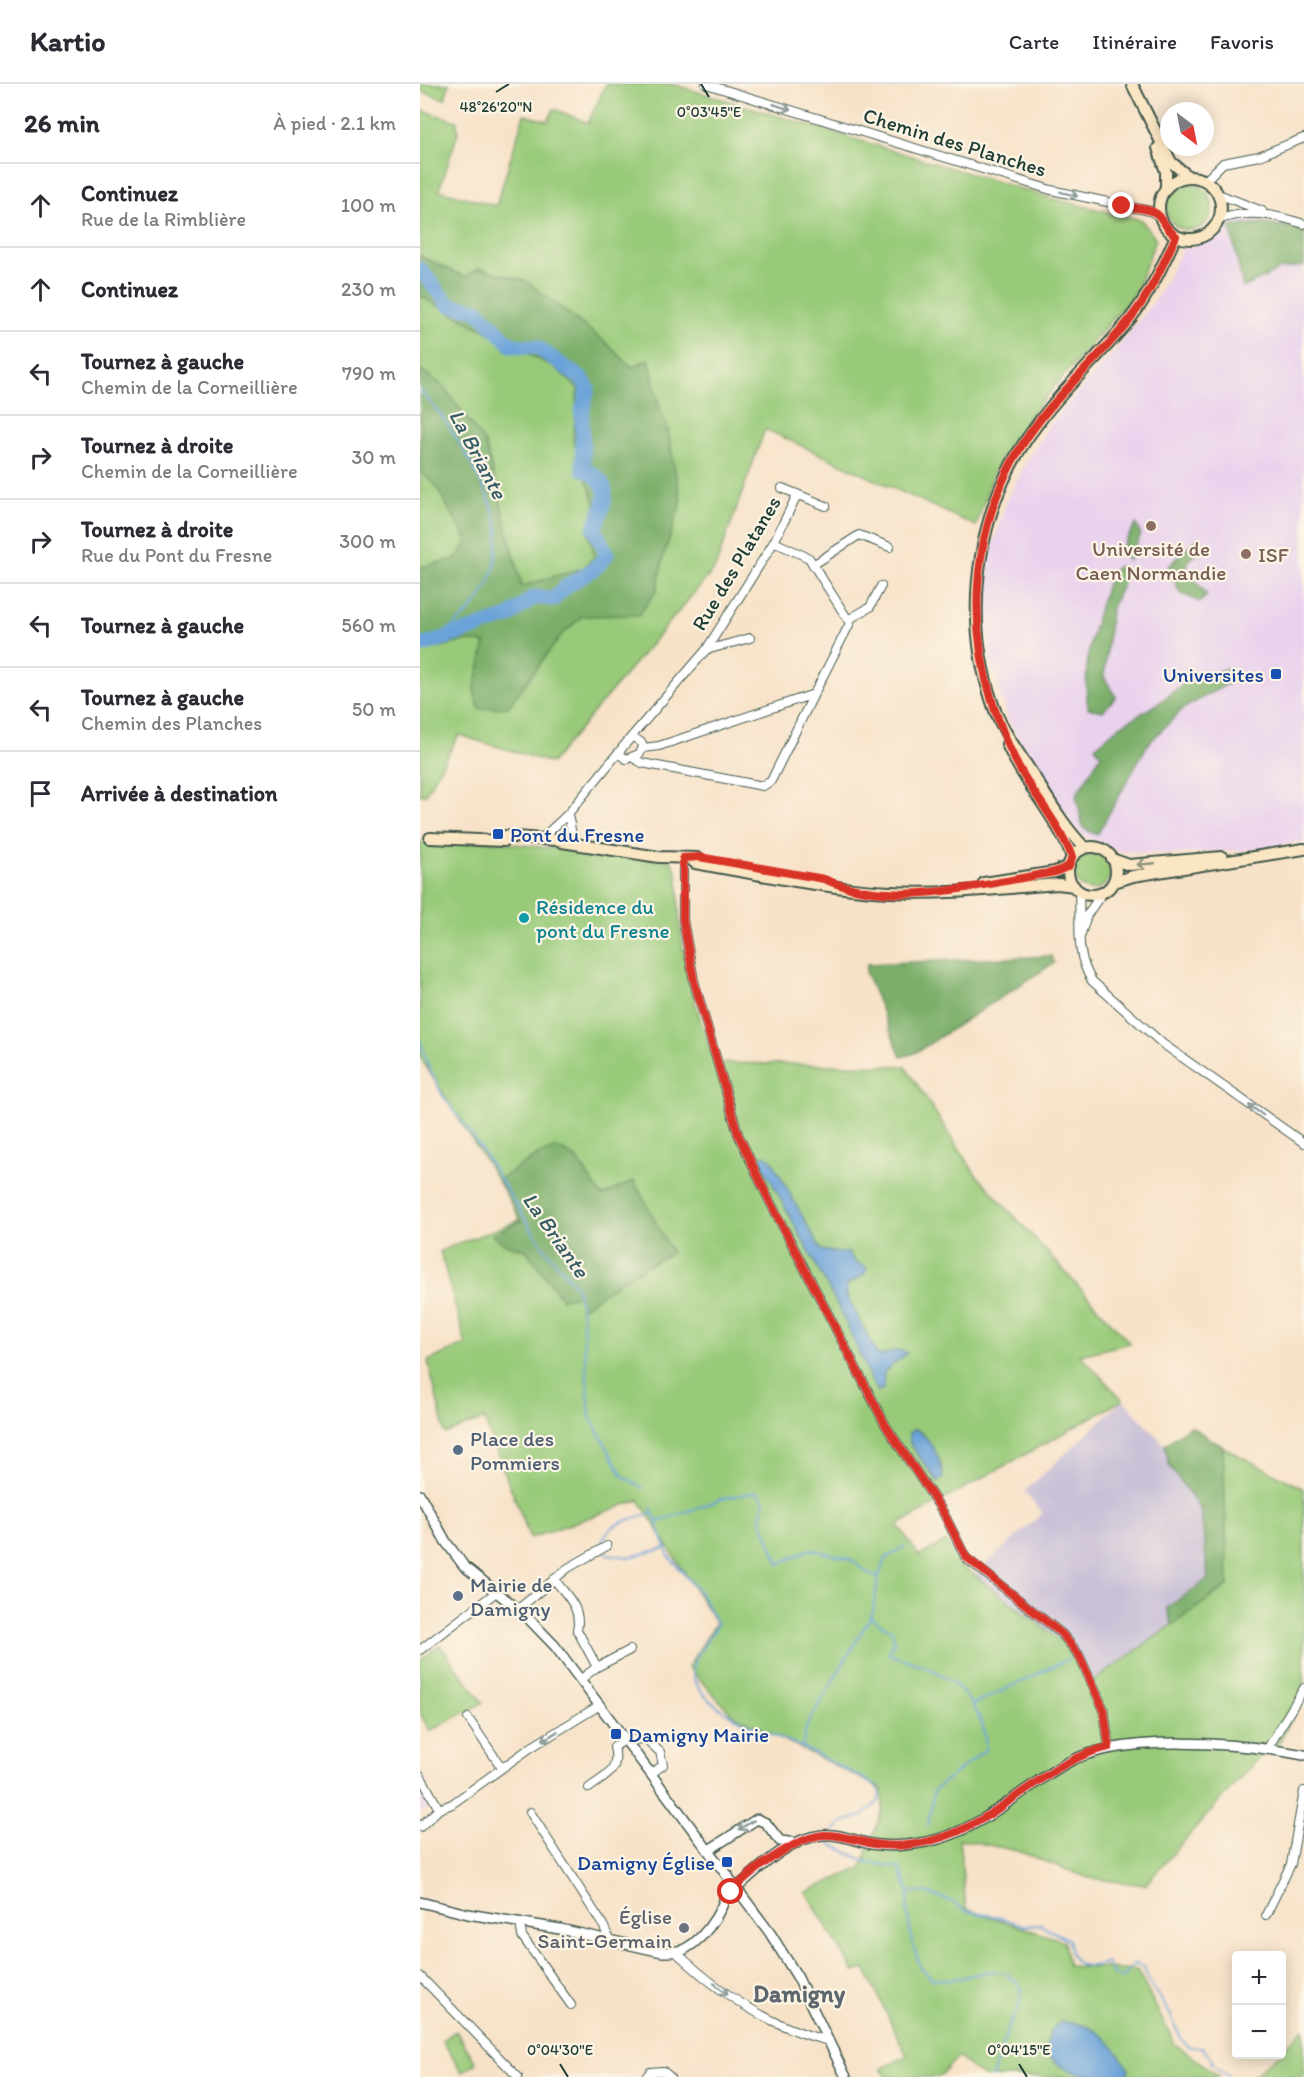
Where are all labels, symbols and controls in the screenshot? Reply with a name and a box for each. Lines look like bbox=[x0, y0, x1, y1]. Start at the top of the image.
text: Kartio bbox=[30, 24, 105, 58]
text: Carte bbox=[1009, 29, 1059, 54]
text: Itinéraire bbox=[1092, 29, 1177, 54]
text: Favoris bbox=[1210, 29, 1274, 54]
text: 48°26'20"N bbox=[459, 98, 533, 116]
one-way arrow bbox=[772, 102, 791, 113]
street label: Chemin des Planches bbox=[860, 102, 1050, 182]
north arrow bbox=[1160, 102, 1214, 156]
text: 0°03'45"E bbox=[677, 103, 741, 121]
text: 26 min bbox=[24, 107, 100, 139]
text: À pied · 2.1 km bbox=[273, 111, 396, 135]
text: Continuez bbox=[81, 180, 178, 207]
icon: ahead bbox=[24, 189, 57, 222]
one-way arrow bbox=[1059, 189, 1078, 201]
route end bbox=[1108, 192, 1134, 218]
text: 100 m bbox=[341, 193, 396, 217]
text: Rue de la Rimblière bbox=[81, 207, 246, 231]
icon: ahead bbox=[24, 273, 57, 306]
text: Continuez bbox=[81, 276, 178, 303]
text: 230 m bbox=[341, 277, 396, 301]
text: Tournez à gauche bbox=[81, 348, 244, 375]
icon: left bbox=[24, 357, 57, 390]
text: 790 m bbox=[342, 361, 396, 385]
text: Chemin de la Corneillière bbox=[81, 375, 298, 399]
water label: La Briante bbox=[443, 405, 514, 505]
text: Tournez à droite bbox=[81, 432, 233, 459]
icon: right bbox=[24, 441, 57, 474]
text: 30 m bbox=[351, 445, 396, 469]
text: Chemin de la Corneillière bbox=[81, 459, 298, 483]
street label: Rue des Platanes bbox=[686, 491, 786, 635]
text: Tournez à droite bbox=[81, 516, 233, 543]
marker: Université de Caen Normandie bbox=[1144, 519, 1158, 533]
icon: right bbox=[24, 525, 57, 558]
text: 300 m bbox=[339, 529, 396, 553]
place label: Université de Caen Normandie bbox=[1076, 536, 1227, 585]
place label: ISF bbox=[1258, 542, 1289, 567]
text: Rue du Pont du Fresne bbox=[81, 543, 272, 567]
marker: ISF bbox=[1239, 547, 1253, 561]
icon: left bbox=[24, 609, 57, 642]
text: Tournez à gauche bbox=[81, 612, 244, 639]
text: 560 m bbox=[341, 613, 396, 637]
place label: Universites bbox=[1163, 662, 1264, 687]
marker: Universites bbox=[1269, 667, 1283, 681]
text: Tournez à gauche bbox=[81, 684, 244, 711]
icon: left bbox=[24, 693, 57, 726]
text: 50 m bbox=[352, 697, 396, 721]
text: Chemin des Planches bbox=[81, 711, 262, 735]
icon: arrive bbox=[24, 777, 57, 810]
text: Arrivée à destination bbox=[81, 780, 277, 807]
place label: Pont du Fresne bbox=[510, 822, 644, 847]
marker: Pont du Fresne bbox=[491, 827, 505, 841]
one-way arrow bbox=[1137, 858, 1157, 869]
place label: Résidence du pont du Fresne bbox=[536, 894, 670, 943]
marker: Résidence du pont du Fresne bbox=[517, 911, 531, 925]
one-way arrow bbox=[1249, 1104, 1265, 1116]
water label: La Briante bbox=[517, 1187, 596, 1284]
place label: Place des Pommiers bbox=[470, 1426, 560, 1475]
marker: Place des Pommiers bbox=[451, 1443, 465, 1457]
place label: Mairie de Damigny bbox=[470, 1572, 552, 1621]
marker: Mairie de Damigny bbox=[451, 1589, 465, 1603]
place label: Damigny Mairie bbox=[628, 1722, 769, 1747]
marker: Damigny Mairie bbox=[609, 1727, 623, 1741]
one-way arrow bbox=[542, 1730, 559, 1742]
one-way arrow bbox=[738, 1819, 755, 1831]
place label: Damigny Église bbox=[577, 1850, 715, 1875]
marker: Damigny Église bbox=[720, 1855, 734, 1869]
route start bbox=[717, 1878, 743, 1904]
place label: Église Saint-Germain bbox=[538, 1904, 672, 1953]
marker: Église Saint-Germain bbox=[677, 1921, 691, 1935]
map controls bbox=[1232, 1951, 1286, 2059]
button: + bbox=[1232, 1951, 1286, 2005]
district label: Damigny bbox=[753, 1979, 846, 2009]
one-way arrow bbox=[713, 1982, 729, 1995]
button: − bbox=[1232, 2005, 1286, 2059]
text: 0°04'30"E bbox=[527, 2041, 593, 2059]
text: 0°04'15"E bbox=[987, 2041, 1051, 2059]

